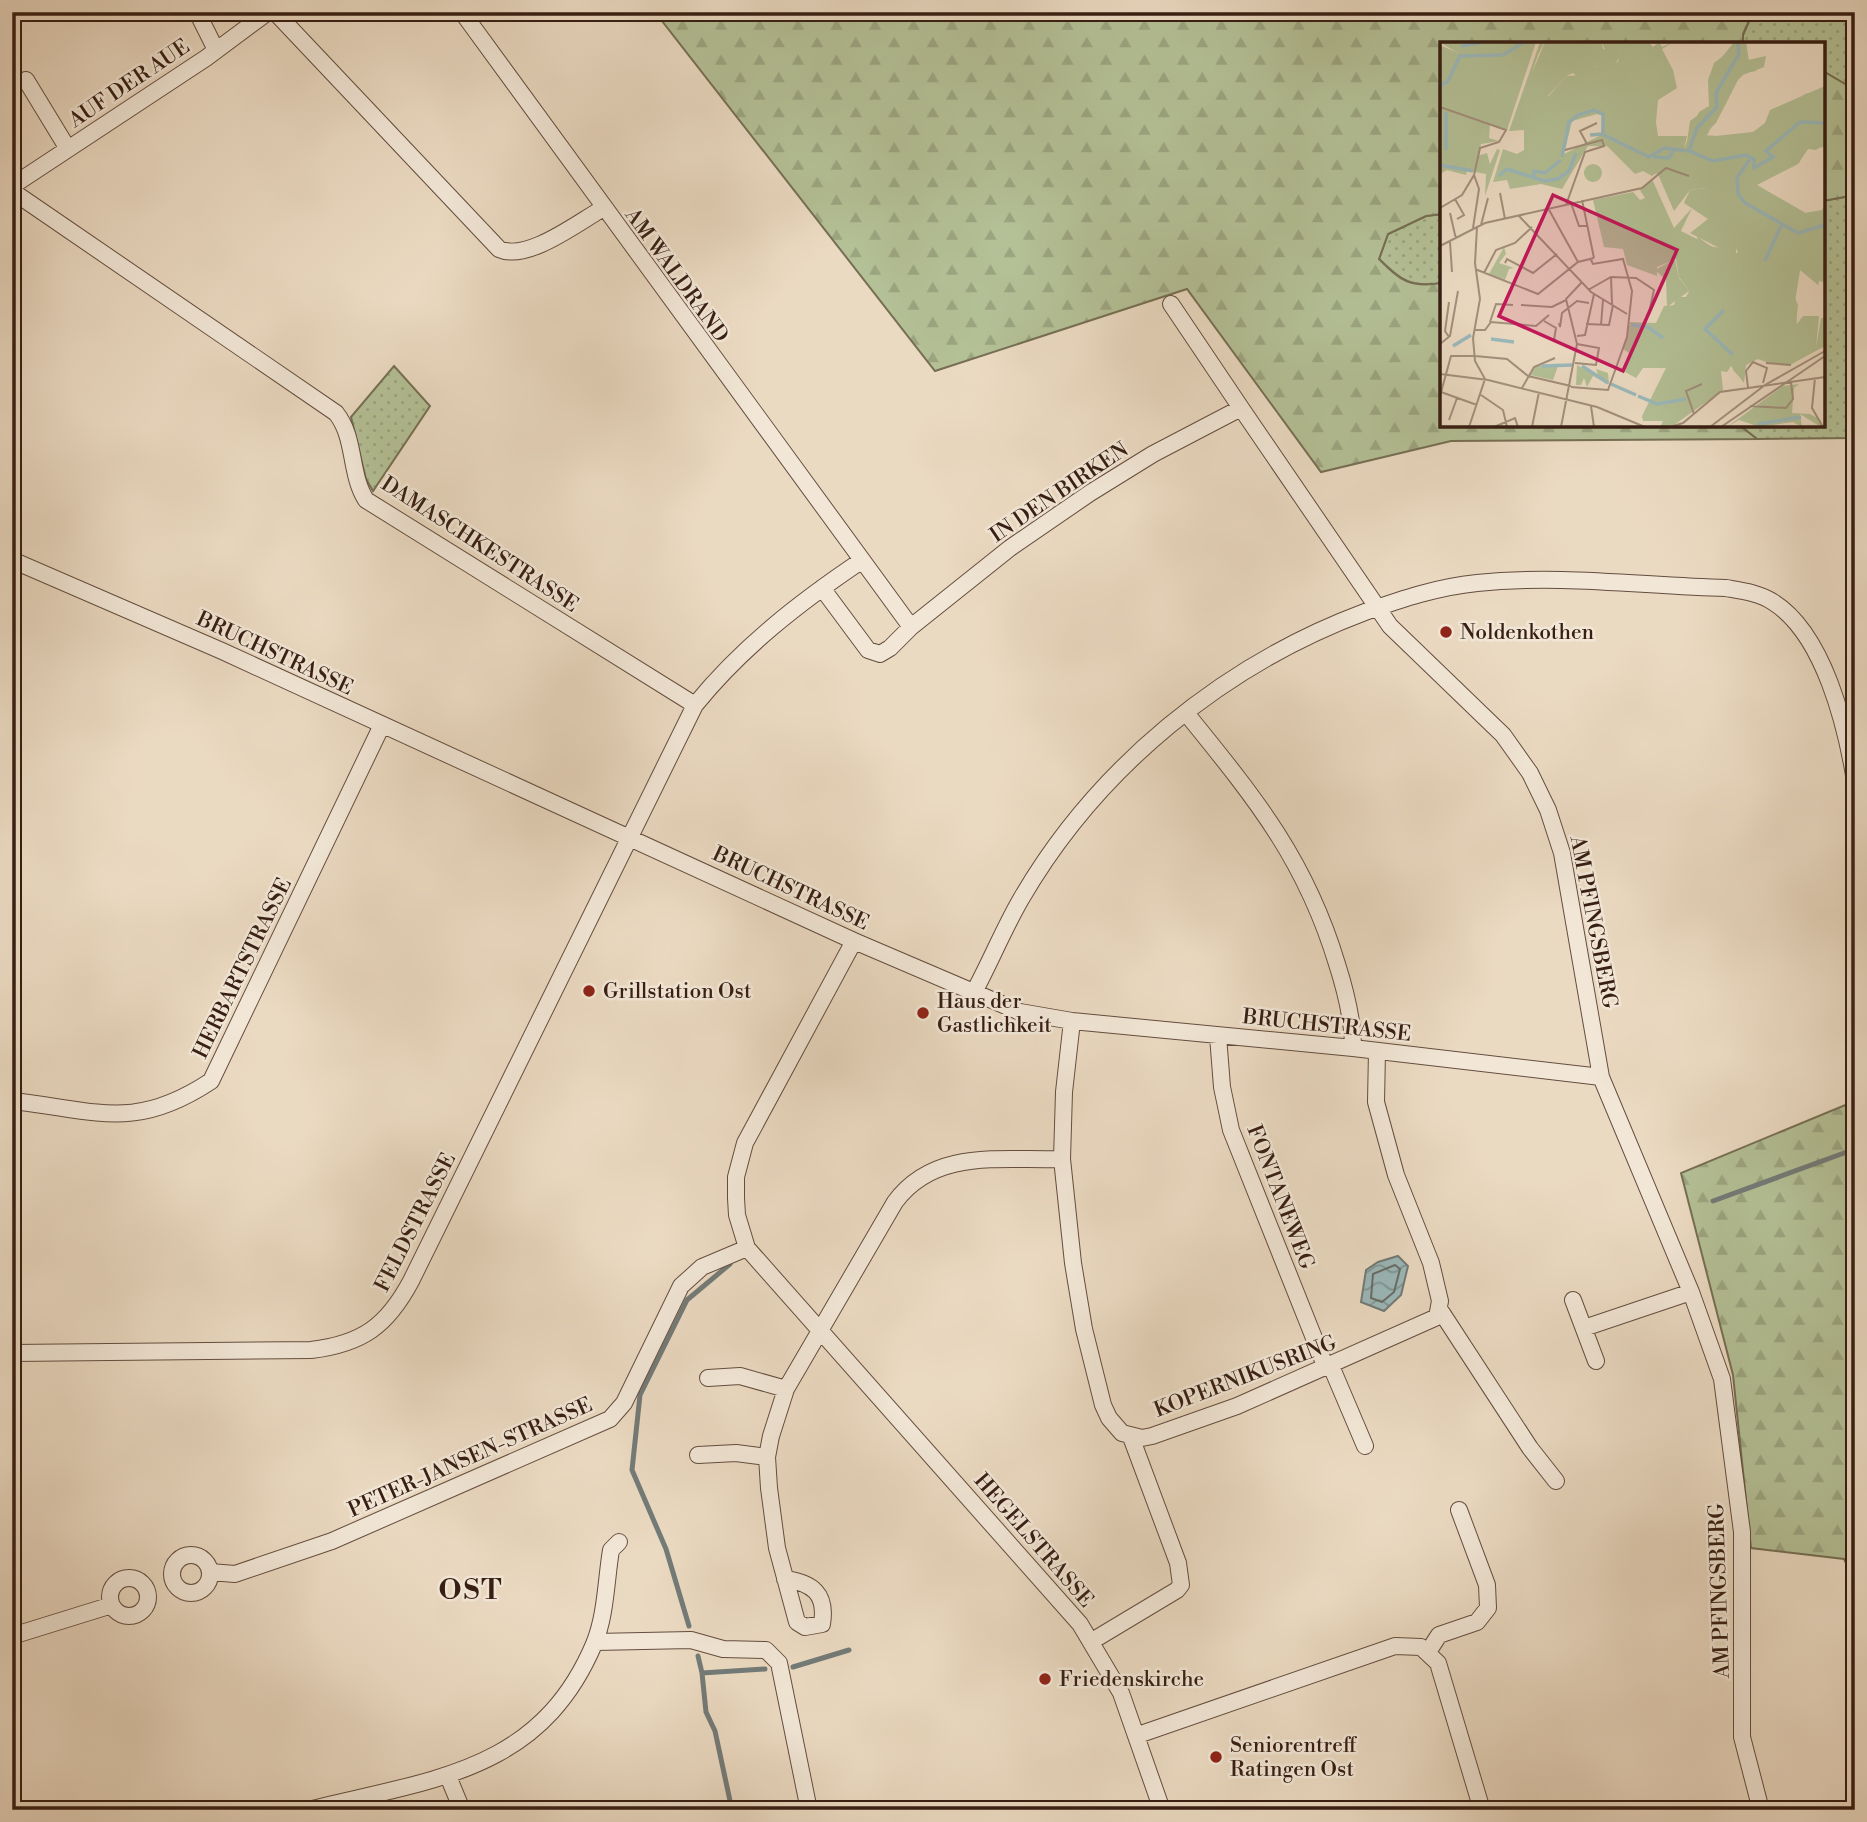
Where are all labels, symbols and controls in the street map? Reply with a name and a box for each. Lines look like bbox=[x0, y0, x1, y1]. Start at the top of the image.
street label: AUF DER AUE bbox=[63, 34, 195, 134]
inset map bbox=[1440, 42, 1825, 427]
street label: AM WALDRAND bbox=[618, 203, 734, 348]
street label: IN DEN BIRKEN bbox=[985, 437, 1134, 549]
street label: DAMASCHKESTRASSE bbox=[376, 471, 583, 618]
street label: BRUCHSTRASSE bbox=[191, 606, 357, 701]
place label: Noldenkothen bbox=[1460, 620, 1595, 646]
marker: Noldenkothen bbox=[1438, 624, 1454, 640]
street label: AM PFINGSBERG bbox=[1563, 833, 1623, 1011]
street label: BRUCHSTRASSE bbox=[707, 841, 873, 936]
street label: HERBARTSTRASSE bbox=[188, 874, 298, 1063]
place label: Grillstation Ost bbox=[603, 979, 752, 1005]
marker: Grillstation Ost bbox=[581, 983, 597, 999]
place label: Haus der Gastlichkeit bbox=[937, 989, 1052, 1039]
street label: BRUCHSTRASSE bbox=[1240, 1004, 1412, 1048]
marker: Haus der Gastlichkeit bbox=[915, 1005, 931, 1021]
street label: FONTANEWEG bbox=[1241, 1121, 1320, 1274]
street label: FELDSTRASSE bbox=[370, 1149, 462, 1296]
street label: KOPERNIKUSRING bbox=[1151, 1330, 1341, 1424]
street label: PETER-JANSEN-STRASSE bbox=[344, 1392, 597, 1524]
street label: HEGELSTRASSE bbox=[968, 1468, 1099, 1613]
street label: AM PFINGSBERG bbox=[1704, 1502, 1736, 1680]
district label: OST bbox=[438, 1573, 504, 1608]
place label: Friedenskirche bbox=[1059, 1667, 1204, 1693]
marker: Friedenskirche bbox=[1037, 1671, 1053, 1687]
place label: Seniorentreff Ratingen Ost bbox=[1230, 1733, 1358, 1783]
marker: Seniorentreff Ratingen Ost bbox=[1208, 1749, 1224, 1765]

